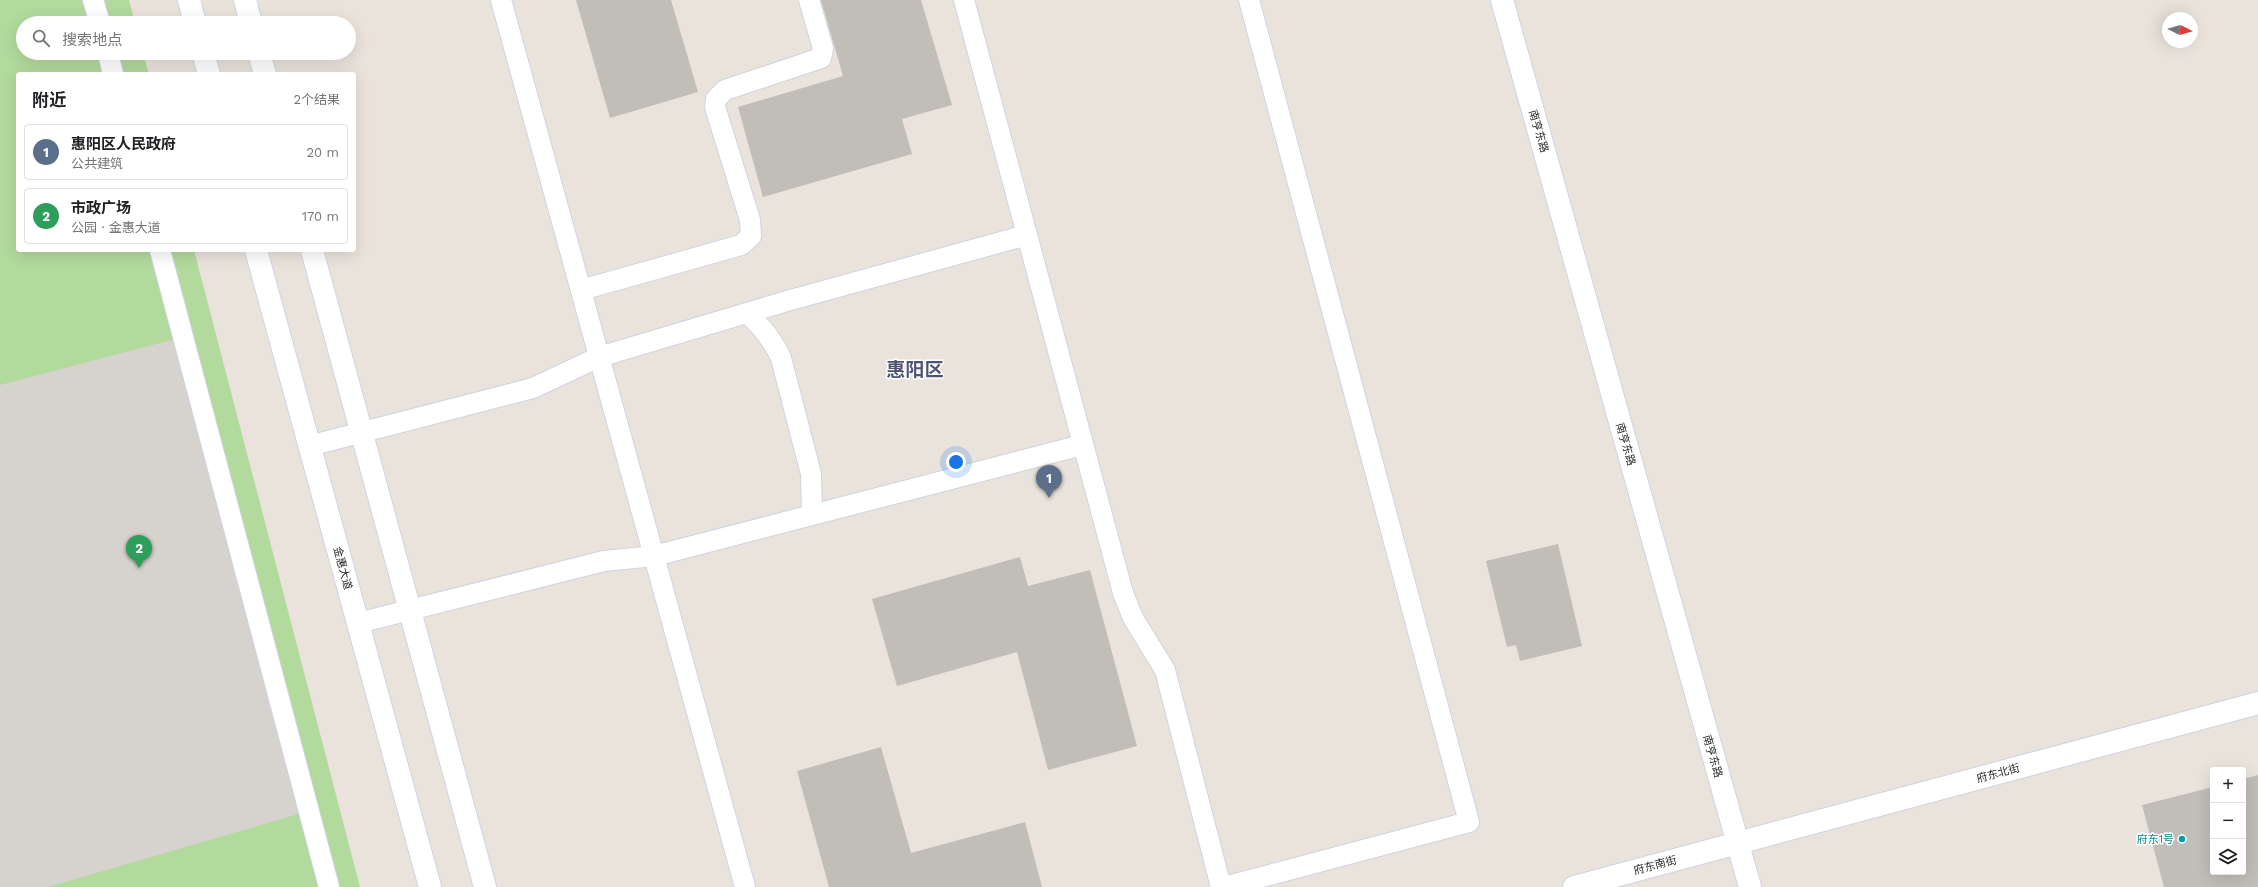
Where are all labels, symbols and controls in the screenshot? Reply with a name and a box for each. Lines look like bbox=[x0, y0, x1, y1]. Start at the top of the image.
north arrow bbox=[2162, 12, 2198, 48]
search box bbox=[16, 16, 356, 60]
icon: search bbox=[30, 27, 52, 49]
text: 搜索地点 bbox=[62, 31, 122, 49]
text: 附近 bbox=[32, 90, 66, 110]
text: 2个结果 bbox=[293, 92, 340, 107]
street label: 南亨东路 bbox=[1526, 108, 1551, 154]
text: 惠阳区人民政府 bbox=[71, 135, 176, 153]
text: 1 bbox=[43, 145, 49, 160]
text: 20 m bbox=[307, 145, 339, 160]
text: 公共建筑 bbox=[71, 156, 123, 171]
text: 市政广场 bbox=[71, 199, 131, 217]
text: 2 bbox=[42, 209, 50, 224]
text: 170 m bbox=[302, 209, 339, 224]
text: 公园 · 金惠大道 bbox=[71, 220, 161, 235]
district label: 惠阳区 bbox=[886, 358, 944, 381]
street label: 南亨东路 bbox=[1613, 421, 1638, 467]
your location bbox=[946, 452, 966, 472]
pin: 1 bbox=[1036, 465, 1062, 498]
pin: 2 bbox=[126, 535, 152, 568]
street label: 金惠大道 bbox=[331, 545, 354, 591]
street label: 南亨东路 bbox=[1700, 733, 1725, 779]
street label: 府东北街 bbox=[1975, 762, 2021, 785]
map controls bbox=[2210, 767, 2246, 875]
button: + bbox=[2210, 767, 2246, 803]
button: − bbox=[2210, 803, 2246, 839]
place label: 府东1号 bbox=[2137, 833, 2174, 846]
marker: 府东1号 bbox=[2177, 834, 2187, 844]
button: layers bbox=[2210, 839, 2246, 875]
street label: 府东南街 bbox=[1632, 854, 1678, 877]

